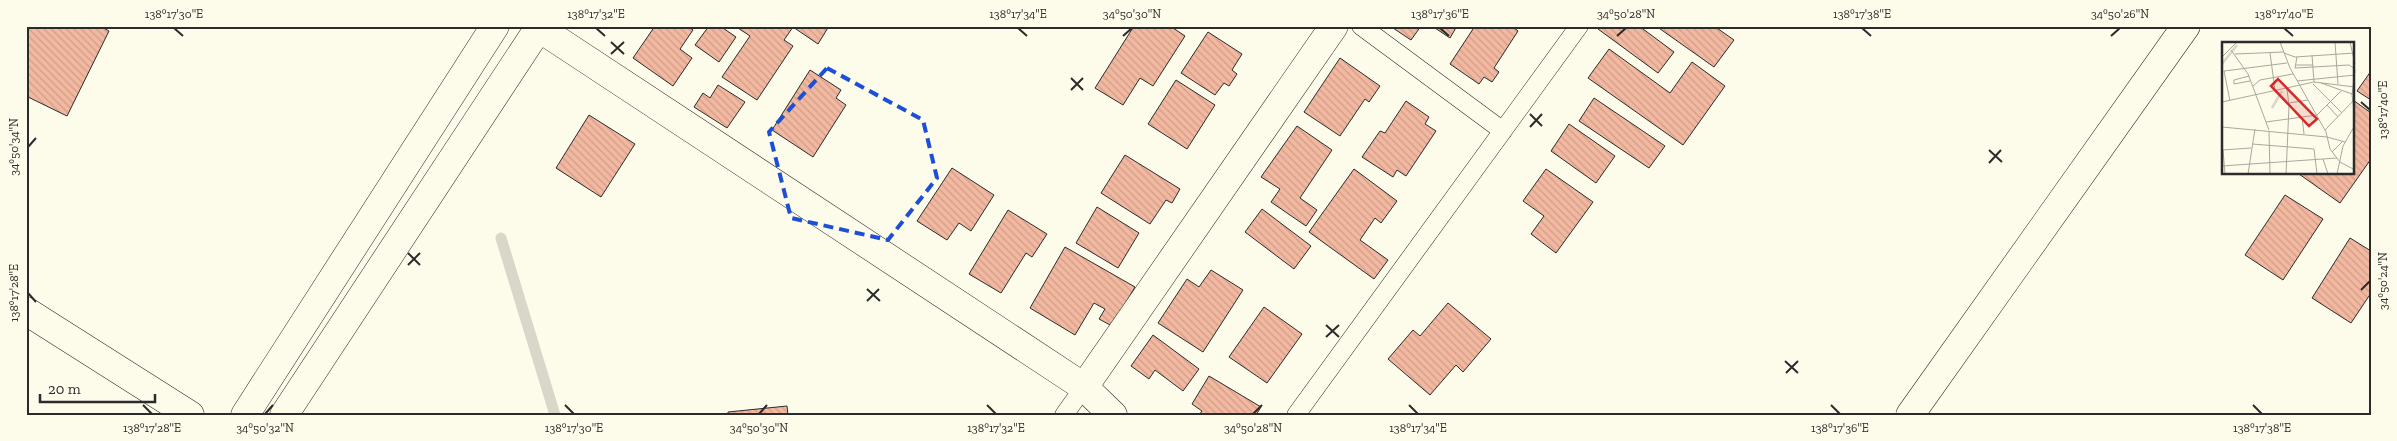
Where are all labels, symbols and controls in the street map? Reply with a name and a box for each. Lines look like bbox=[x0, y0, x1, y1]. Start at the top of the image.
text: 138°17'30"E bbox=[145, 7, 203, 21]
text: 138°17'32"E bbox=[567, 7, 625, 21]
text: 138°17'34"E bbox=[989, 7, 1047, 21]
text: 34°50'30"N bbox=[1103, 7, 1161, 21]
text: 138°17'36"E bbox=[1411, 7, 1469, 21]
text: 34°50'28"N bbox=[1597, 7, 1655, 21]
text: 138°17'38"E bbox=[1833, 7, 1891, 21]
text: 34°50'26"N bbox=[2091, 7, 2149, 21]
text: 138°17'40"E bbox=[2255, 7, 2313, 21]
inset map bbox=[2222, 42, 2354, 175]
text: 138°17'40"E bbox=[2376, 81, 2390, 139]
text: 34°50'34"N bbox=[7, 118, 21, 176]
text: 34°50'24"N bbox=[2376, 252, 2390, 310]
text: 138°17'28"E bbox=[7, 264, 21, 322]
scale bar bbox=[40, 371, 155, 403]
text: 20 m bbox=[48, 380, 81, 398]
text: 138°17'28"E bbox=[123, 421, 181, 435]
text: 34°50'32"N bbox=[236, 421, 294, 435]
text: 138°17'30"E bbox=[545, 421, 603, 435]
text: 34°50'30"N bbox=[730, 421, 788, 435]
text: 138°17'32"E bbox=[967, 421, 1025, 435]
text: 34°50'28"N bbox=[1224, 421, 1282, 435]
text: 138°17'34"E bbox=[1389, 421, 1447, 435]
text: 138°17'36"E bbox=[1811, 421, 1869, 435]
text: 138°17'38"E bbox=[2233, 421, 2291, 435]

